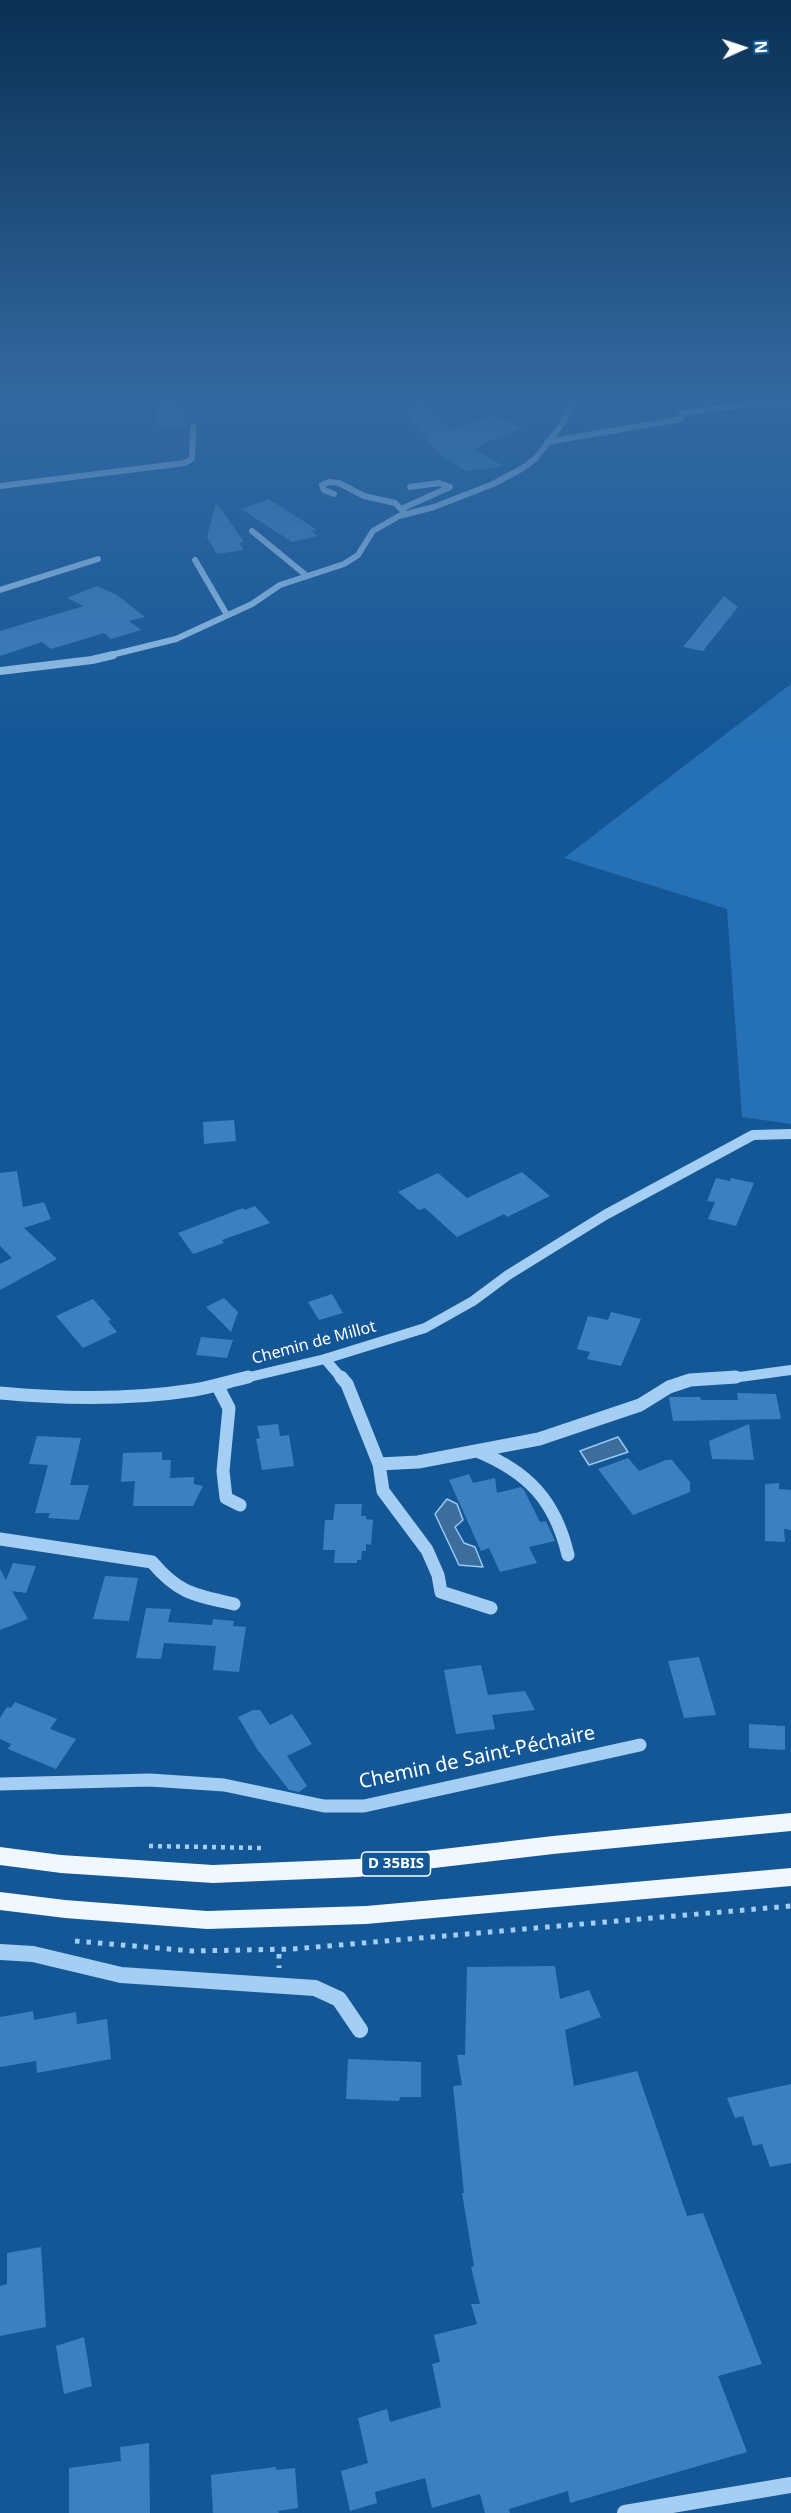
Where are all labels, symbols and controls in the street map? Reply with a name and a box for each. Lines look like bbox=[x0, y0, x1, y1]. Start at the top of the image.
north arrow bbox=[713, 18, 773, 78]
text: N bbox=[750, 40, 772, 54]
street label: Chemin de Millot bbox=[250, 1317, 378, 1369]
street label: Chemin de Saint-Péchaire bbox=[357, 1721, 597, 1795]
road number: D 35BIS bbox=[362, 1852, 430, 1876]

